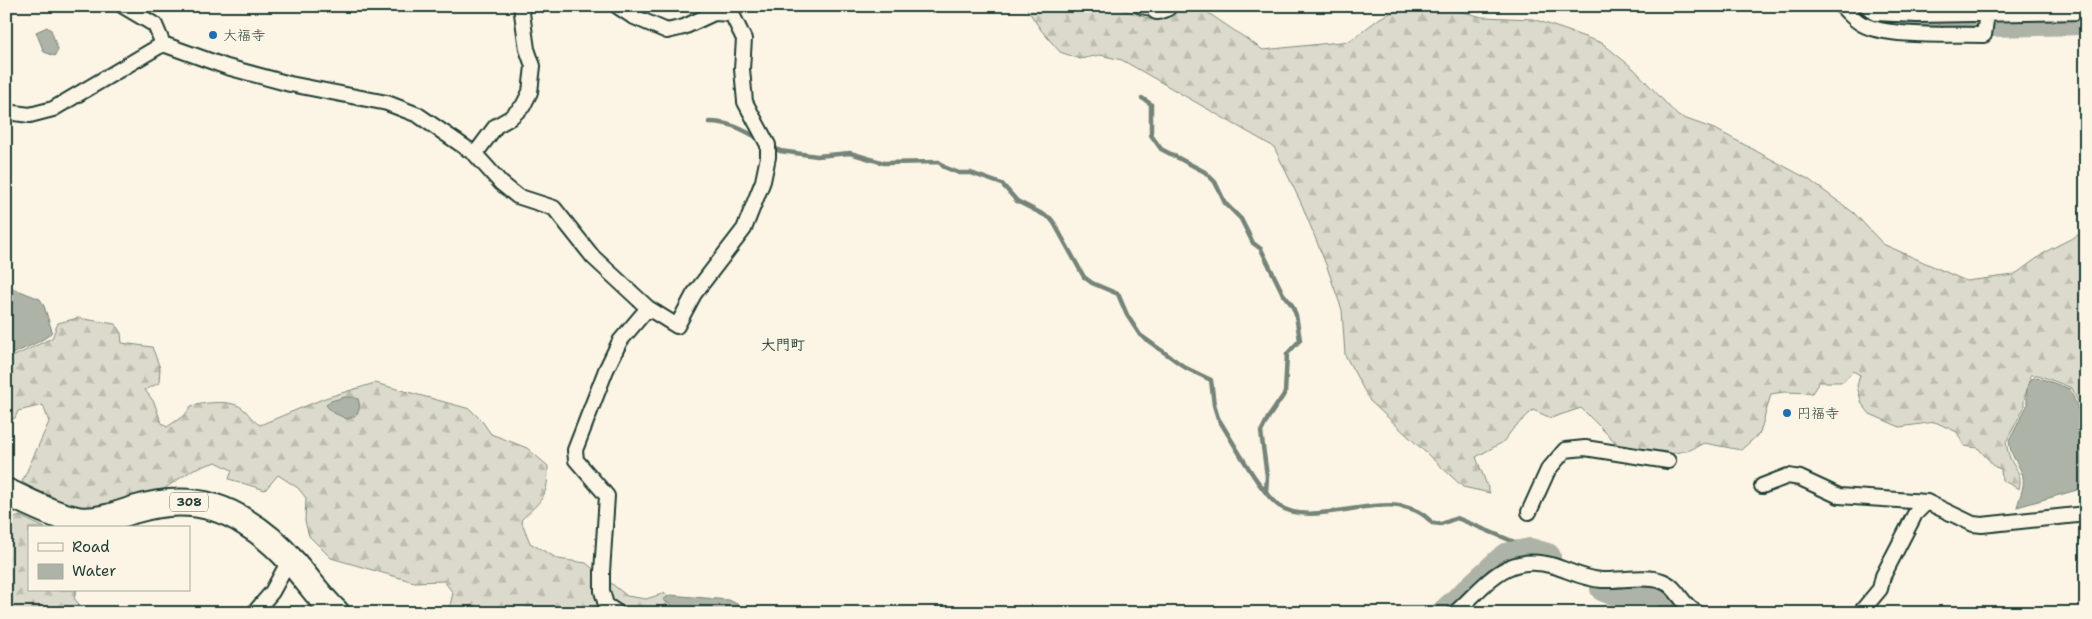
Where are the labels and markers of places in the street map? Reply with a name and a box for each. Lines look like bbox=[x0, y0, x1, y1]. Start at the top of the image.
place label: 大福寺 bbox=[223, 26, 265, 44]
marker: 大福寺 bbox=[207, 29, 219, 41]
place label: 円福寺 bbox=[1797, 404, 1839, 422]
marker: 円福寺 bbox=[1781, 407, 1793, 419]

